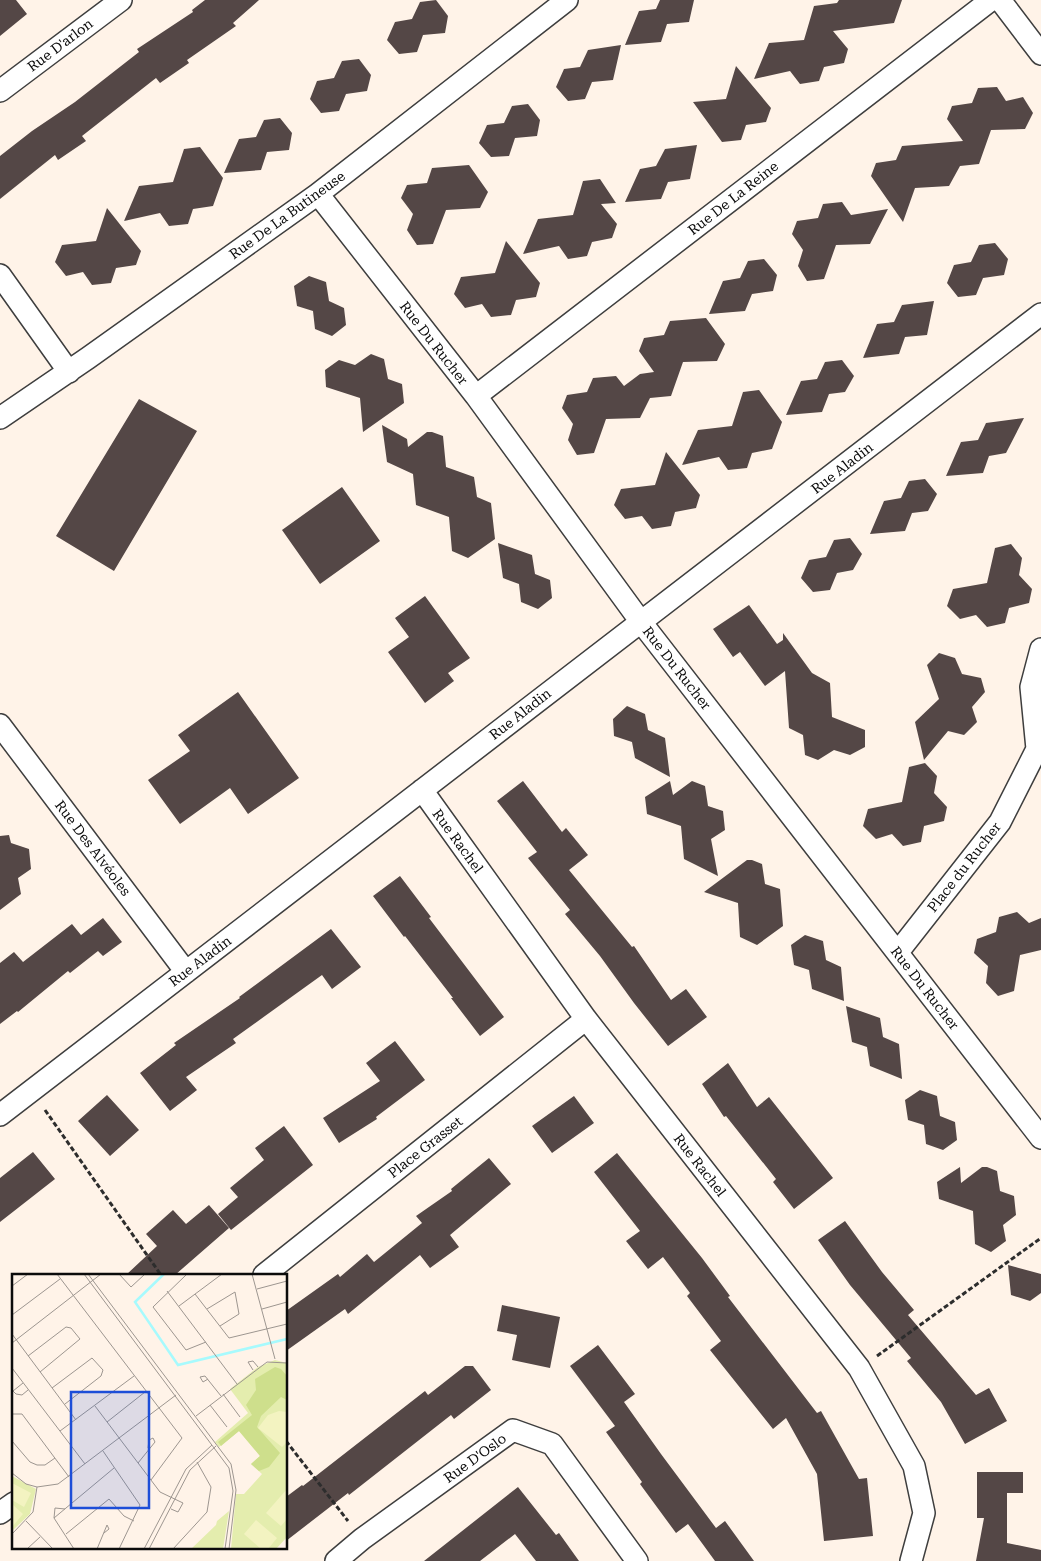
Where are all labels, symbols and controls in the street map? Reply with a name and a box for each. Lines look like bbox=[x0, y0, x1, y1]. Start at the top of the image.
street label: Rue D'arlon bbox=[24, 15, 96, 75]
street label: Rue De La Reine bbox=[685, 158, 781, 238]
street label: Rue De La Butineuse bbox=[226, 168, 348, 262]
street label: Rue Du Rucher bbox=[397, 298, 472, 388]
street label: Rue Aladin bbox=[808, 439, 876, 497]
street label: Rue Du Rucher bbox=[640, 623, 715, 713]
street label: Rue Aladin bbox=[486, 685, 554, 743]
street label: Rue Des Alvéoles bbox=[52, 797, 134, 899]
street label: Rue Rachel bbox=[429, 806, 487, 877]
street label: Place du Rucher bbox=[924, 819, 1004, 915]
street label: Rue Aladin bbox=[166, 932, 234, 990]
street label: Rue Du Rucher bbox=[888, 943, 963, 1033]
street label: Place Grasset bbox=[385, 1113, 465, 1181]
street label: Rue Rachel bbox=[671, 1130, 730, 1200]
inset map bbox=[12, 1274, 288, 1548]
street label: Rue D'Oslo bbox=[441, 1430, 509, 1486]

